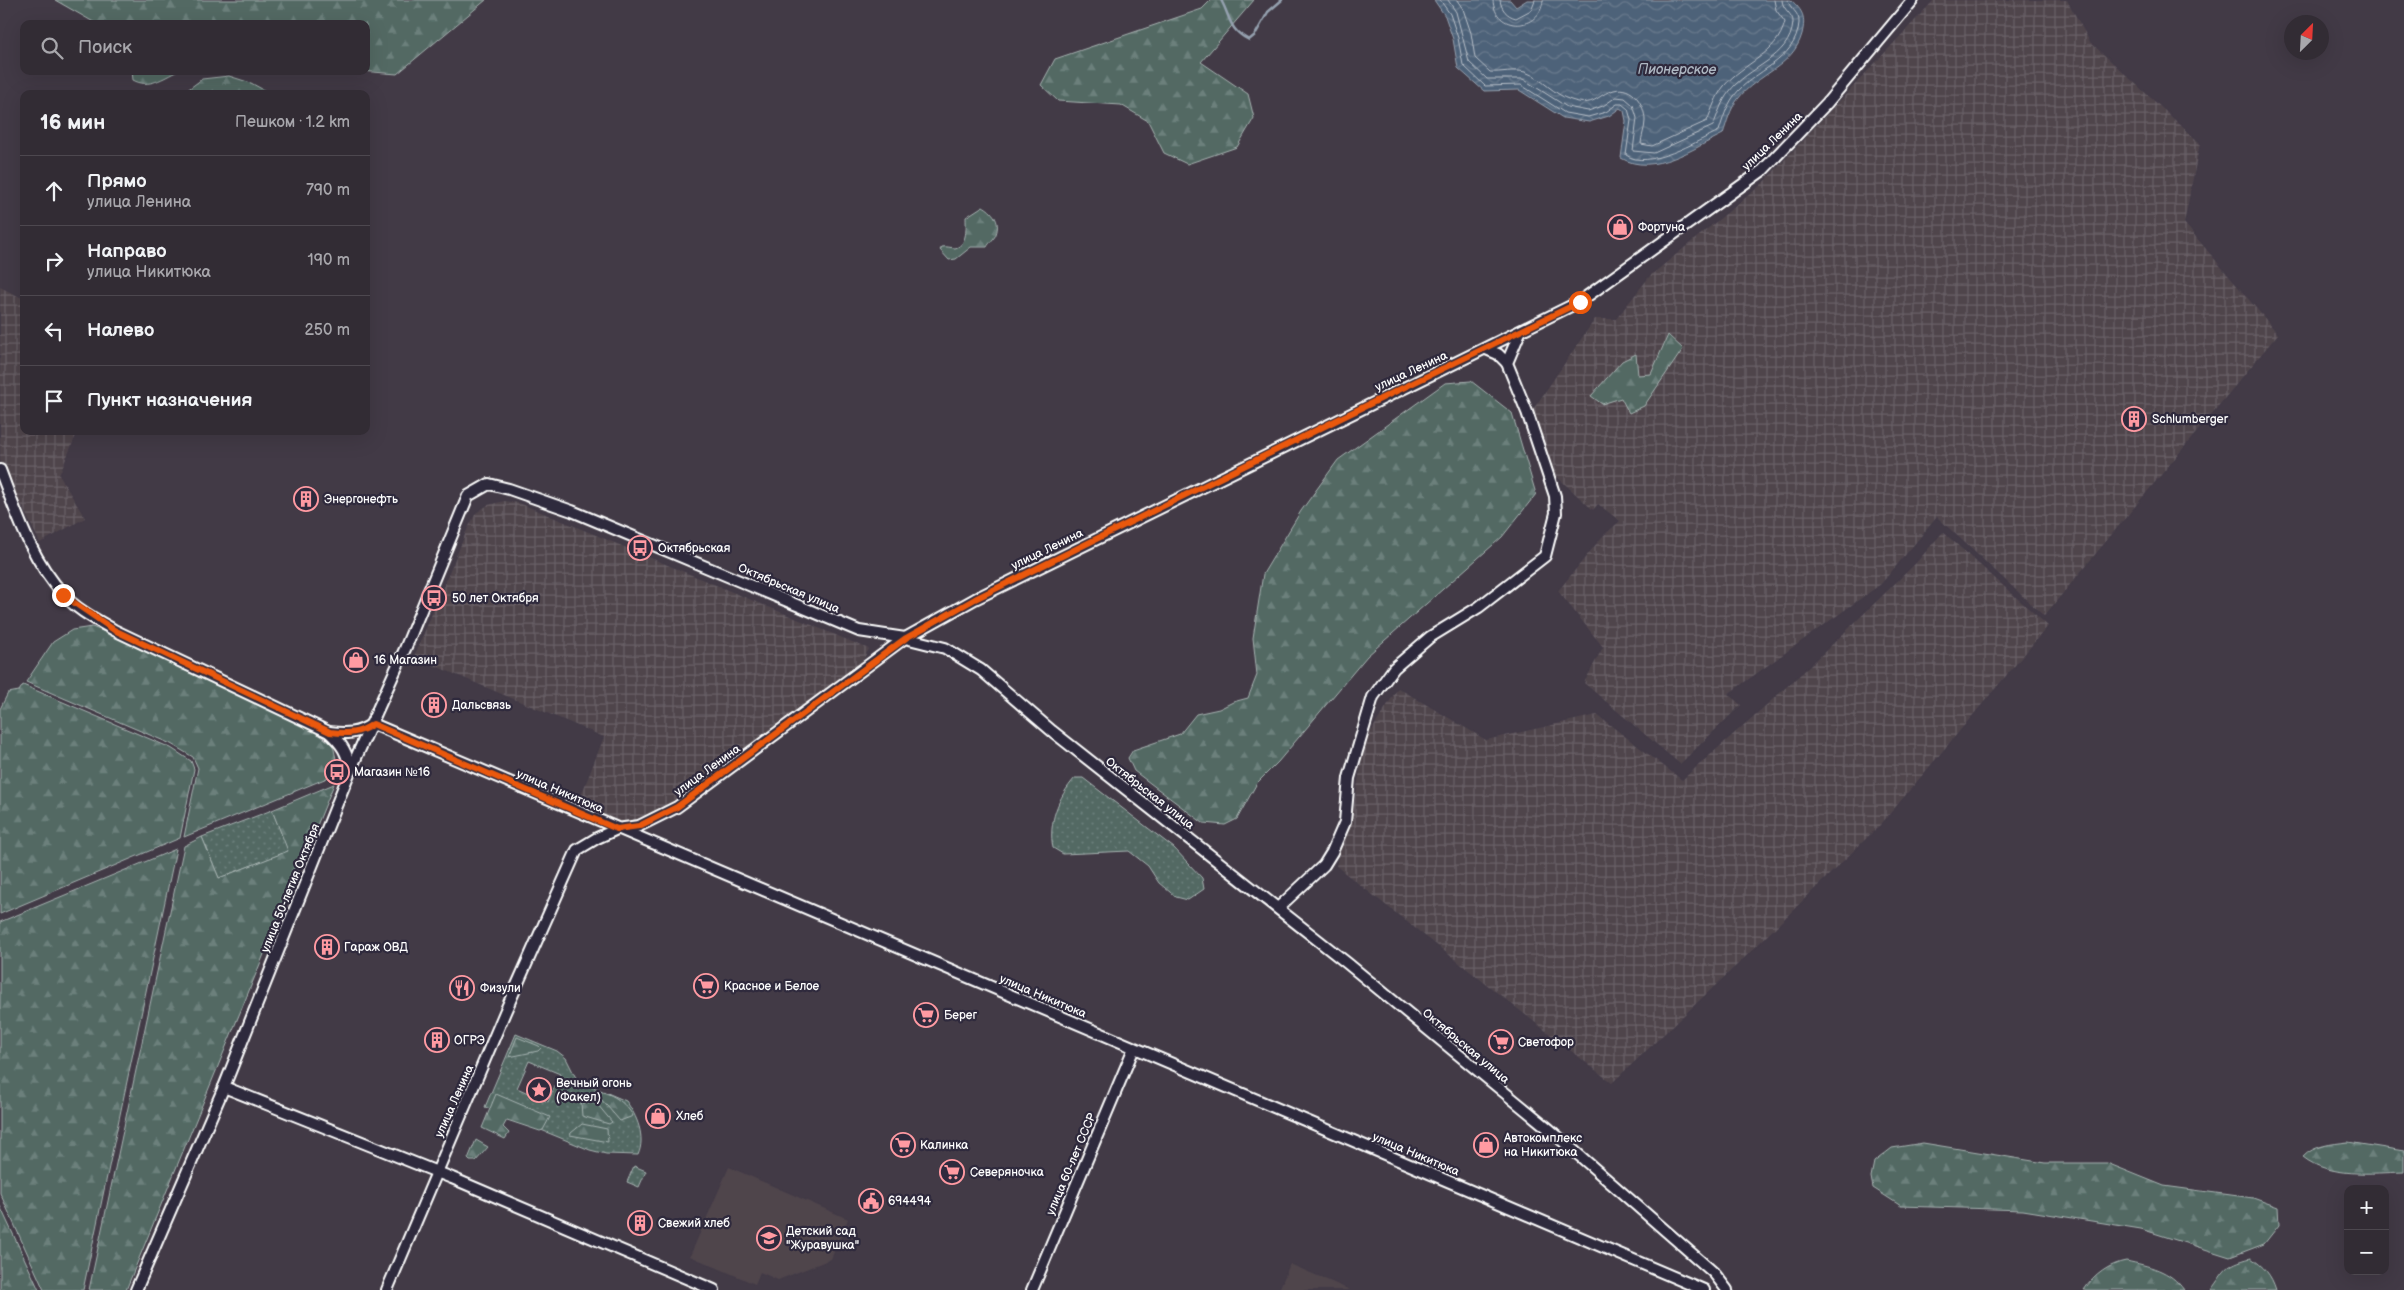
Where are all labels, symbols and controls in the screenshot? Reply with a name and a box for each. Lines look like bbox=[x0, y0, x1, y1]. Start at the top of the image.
north arrow bbox=[2284, 15, 2329, 60]
search box bbox=[20, 20, 370, 75]
icon: search bbox=[38, 34, 66, 62]
text: Поиск bbox=[78, 36, 132, 59]
water label: Пионерское bbox=[1638, 61, 1717, 78]
street label: улица Ленина bbox=[1739, 109, 1806, 174]
text: 16 мин bbox=[40, 110, 105, 135]
text: Пешком · 1.2 km bbox=[235, 113, 350, 132]
text: Прямо bbox=[87, 170, 147, 193]
icon: ahead bbox=[40, 177, 68, 205]
text: 790 m bbox=[306, 181, 350, 200]
text: улица Ленина bbox=[87, 193, 191, 212]
shop icon: Фортуна bbox=[1607, 214, 1633, 240]
place label: Фортуна bbox=[1638, 220, 1685, 235]
text: Направо bbox=[87, 240, 167, 263]
icon: right bbox=[40, 247, 68, 275]
text: 190 m bbox=[308, 251, 350, 270]
text: улица Никитюка bbox=[87, 263, 211, 282]
route start bbox=[1569, 291, 1592, 314]
icon: left bbox=[40, 317, 68, 345]
text: Налево bbox=[87, 319, 154, 342]
text: 250 m bbox=[304, 321, 350, 340]
street label: улица Ленина bbox=[1373, 348, 1450, 395]
icon: arrive bbox=[40, 387, 68, 415]
text: Пункт назначения bbox=[87, 389, 252, 412]
building icon: Schlumberger bbox=[2121, 406, 2147, 432]
place label: Schlumberger bbox=[2152, 412, 2229, 427]
building icon: Энергонефть bbox=[293, 486, 319, 512]
place label: Энергонефть bbox=[324, 492, 398, 507]
street label: улица Ленина bbox=[1009, 526, 1086, 573]
bus stop icon: Октябрьская bbox=[627, 535, 653, 561]
place label: Октябрьская bbox=[658, 541, 731, 556]
street label: Октябрьская улица bbox=[736, 560, 842, 617]
route end bbox=[52, 584, 75, 607]
bus stop icon: 50 лет Октября bbox=[421, 585, 447, 611]
place label: 50 лет Октября bbox=[452, 591, 539, 606]
shop icon: 16 Магазин bbox=[343, 647, 369, 673]
place label: 16 Магазин bbox=[374, 653, 437, 668]
building icon: Дальсвязь bbox=[421, 692, 447, 718]
place label: Дальсвязь bbox=[452, 698, 511, 713]
street label: улица Ленина bbox=[671, 741, 743, 799]
street label: Октябрьская улица bbox=[1102, 754, 1197, 833]
bus stop icon: Магазин №16 bbox=[324, 759, 350, 785]
place label: Магазин №16 bbox=[354, 765, 430, 780]
street label: улица Никитюка bbox=[514, 766, 606, 817]
street label: улица 50-летия Октября bbox=[258, 821, 323, 955]
building icon: Гараж ОВД bbox=[314, 934, 340, 960]
place label: Гараж ОВД bbox=[344, 940, 408, 955]
street label: улица Никитюка bbox=[997, 971, 1089, 1022]
supermarket icon: Красное и Белое bbox=[693, 973, 719, 999]
restaurant icon: Физули bbox=[449, 975, 475, 1001]
place label: Красное и Белое bbox=[724, 979, 819, 994]
place label: Физули bbox=[480, 981, 521, 996]
supermarket icon: Берег bbox=[913, 1002, 939, 1028]
street label: Октябрьская улица bbox=[1419, 1006, 1512, 1087]
place label: Берег bbox=[944, 1008, 977, 1023]
building icon: ОГРЭ bbox=[424, 1027, 450, 1053]
supermarket icon: Светофор bbox=[1488, 1029, 1514, 1055]
place label: ОГРЭ bbox=[454, 1033, 485, 1048]
place label: Светофор bbox=[1518, 1035, 1574, 1050]
street label: улица Ленина bbox=[432, 1062, 477, 1140]
place label: Вечный огонь (Факел) bbox=[556, 1076, 632, 1105]
place icon: Вечный огонь (Факел) bbox=[526, 1077, 552, 1103]
shop icon: Хлеб bbox=[645, 1103, 671, 1129]
place label: Хлеб bbox=[676, 1109, 704, 1124]
street label: улица 60-лет СССР bbox=[1043, 1110, 1100, 1218]
street label: улица Никитюка bbox=[1370, 1129, 1462, 1180]
place label: Автокомплекс на Никитюка bbox=[1503, 1131, 1582, 1160]
supermarket icon: Калинка bbox=[890, 1132, 916, 1158]
shop icon: Автокомплекс на Никитюка bbox=[1473, 1132, 1499, 1158]
place label: Калинка bbox=[920, 1138, 968, 1153]
supermarket icon: Северяночка bbox=[939, 1159, 965, 1185]
place label: Северяночка bbox=[970, 1165, 1044, 1180]
map controls bbox=[2344, 1185, 2389, 1275]
button: + bbox=[2344, 1185, 2389, 1230]
public building icon: 694494 bbox=[858, 1188, 884, 1214]
place label: 694494 bbox=[888, 1194, 932, 1209]
building icon: Свежий хлеб bbox=[627, 1210, 653, 1236]
place label: Свежий хлеб bbox=[658, 1216, 730, 1231]
place label: Детский сад "Журавушка" bbox=[786, 1224, 859, 1253]
school or university icon: Детский сад "Журавушка" bbox=[756, 1225, 782, 1251]
button: − bbox=[2344, 1230, 2389, 1275]

